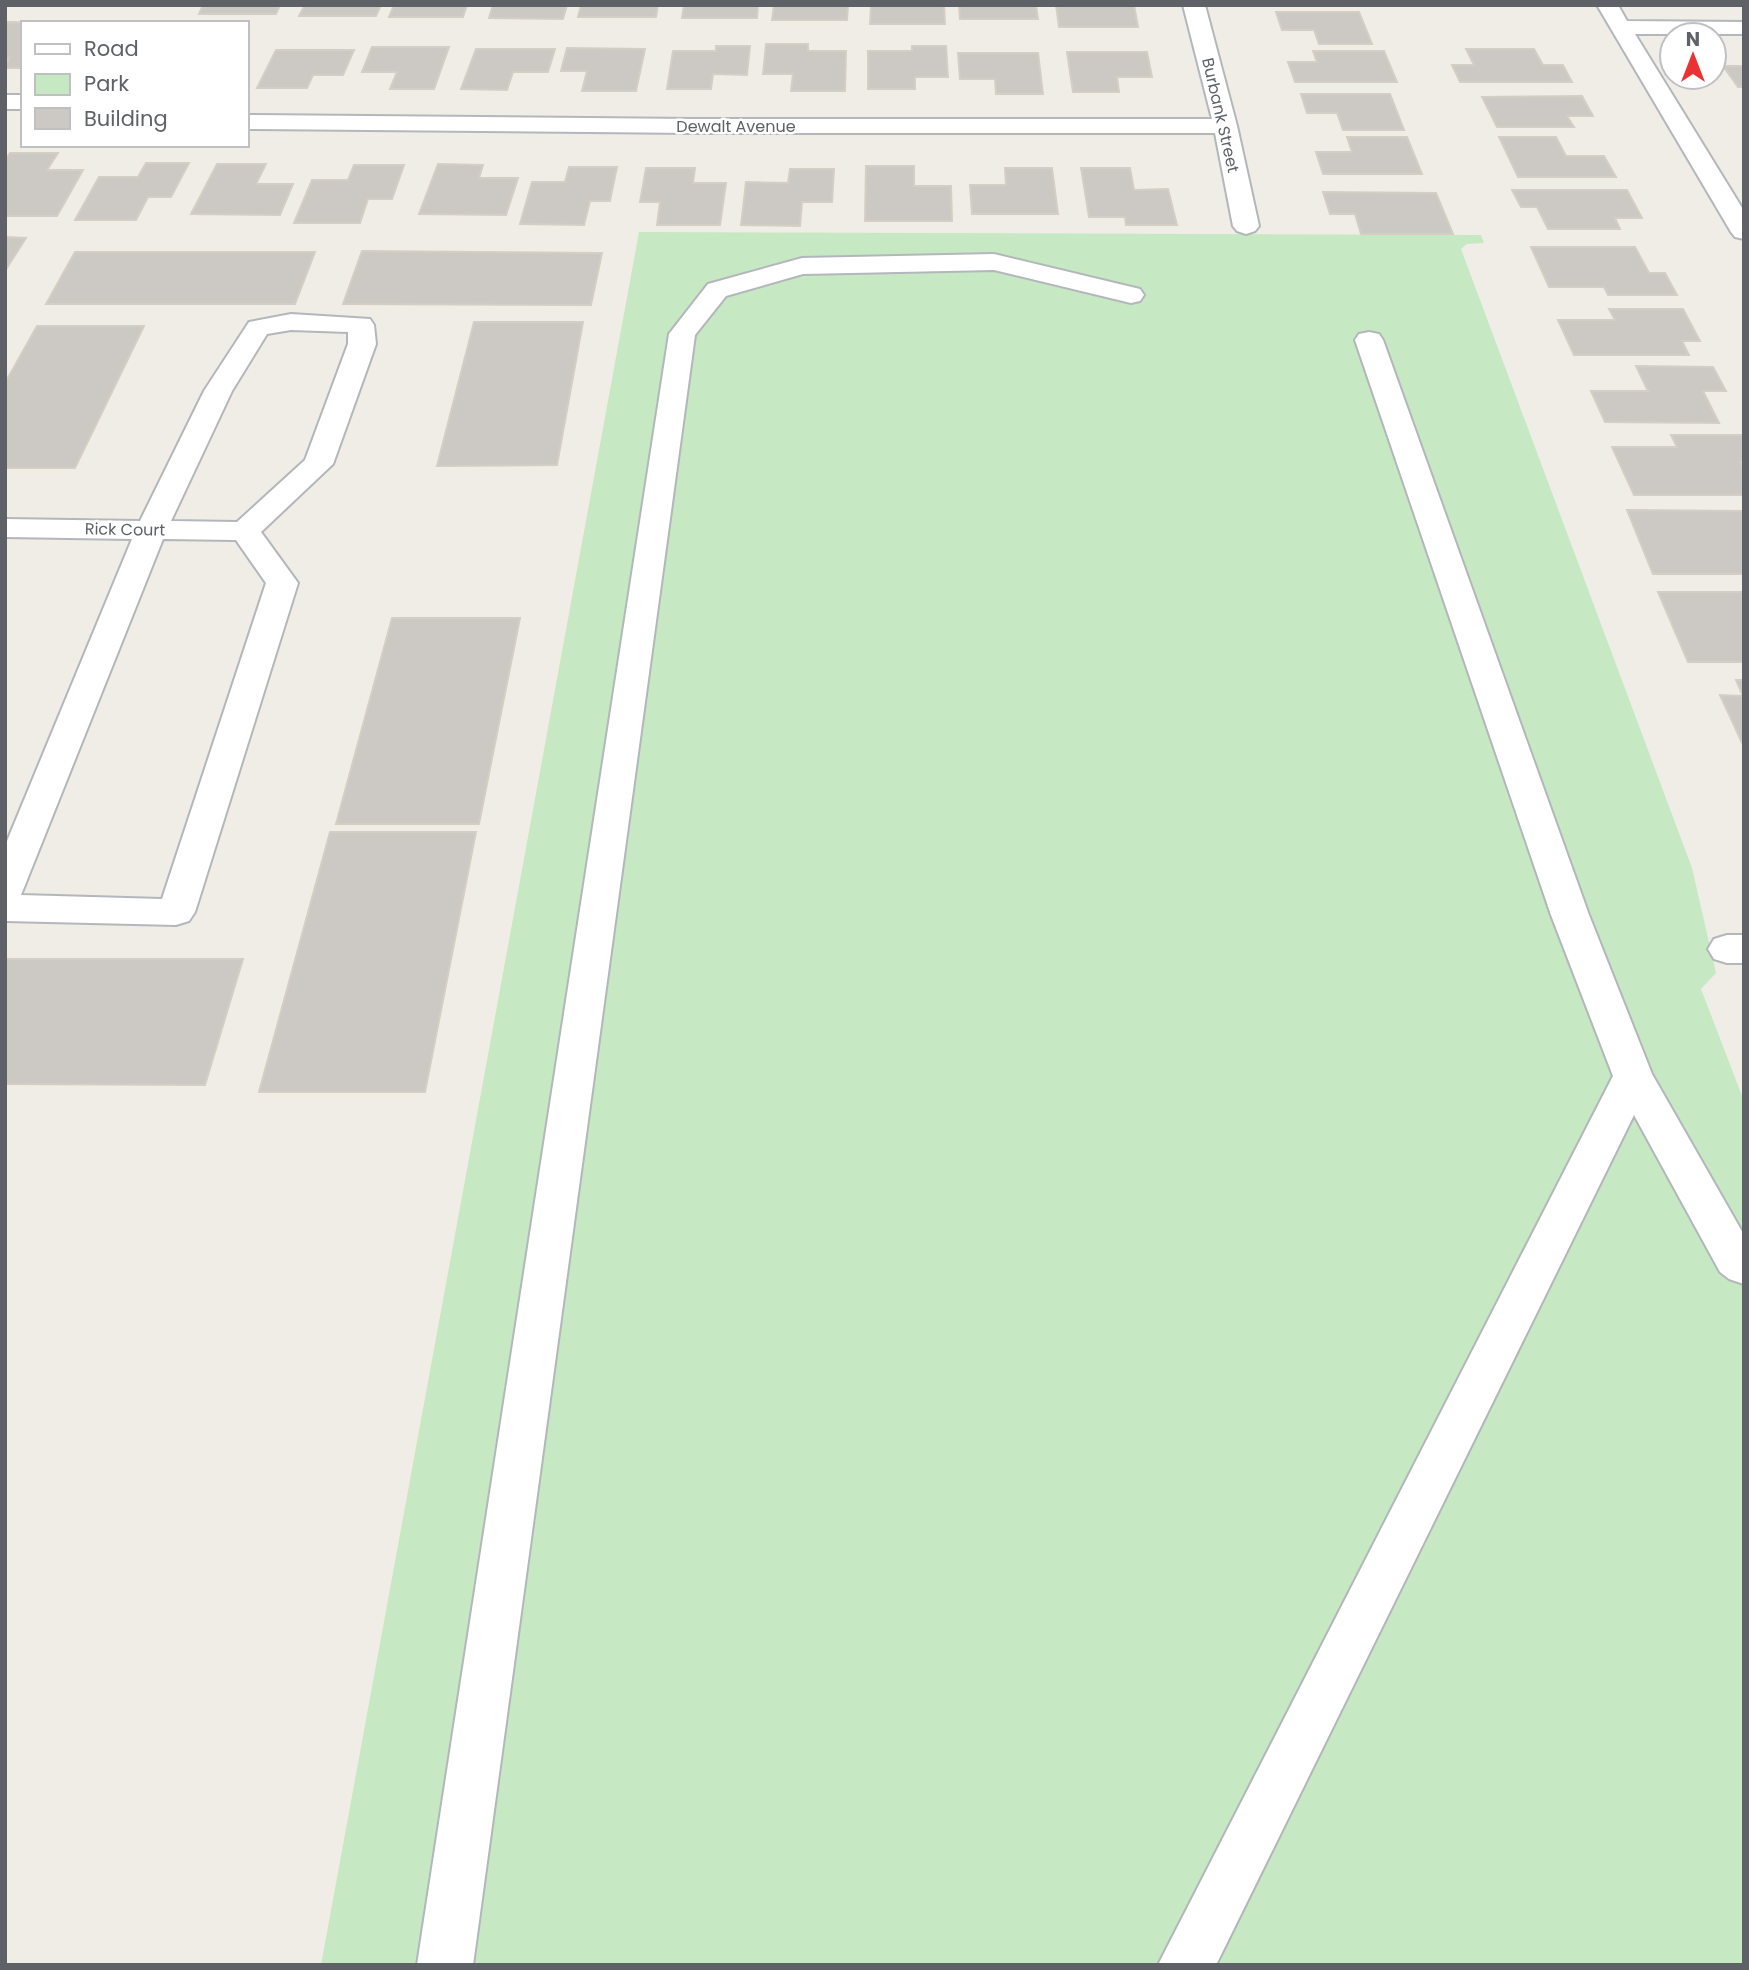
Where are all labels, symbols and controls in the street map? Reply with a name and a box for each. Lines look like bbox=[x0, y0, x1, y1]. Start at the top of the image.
legend bbox=[21, 21, 248, 147]
north arrow bbox=[1658, 21, 1728, 91]
text: N bbox=[1686, 26, 1700, 53]
text: Road bbox=[84, 34, 139, 63]
street label: Burbank Street bbox=[1196, 55, 1245, 175]
text: Park bbox=[84, 69, 129, 98]
text: Building bbox=[84, 104, 168, 133]
street label: Dewalt Avenue bbox=[676, 115, 796, 138]
street label: Rick Court bbox=[85, 517, 166, 542]

